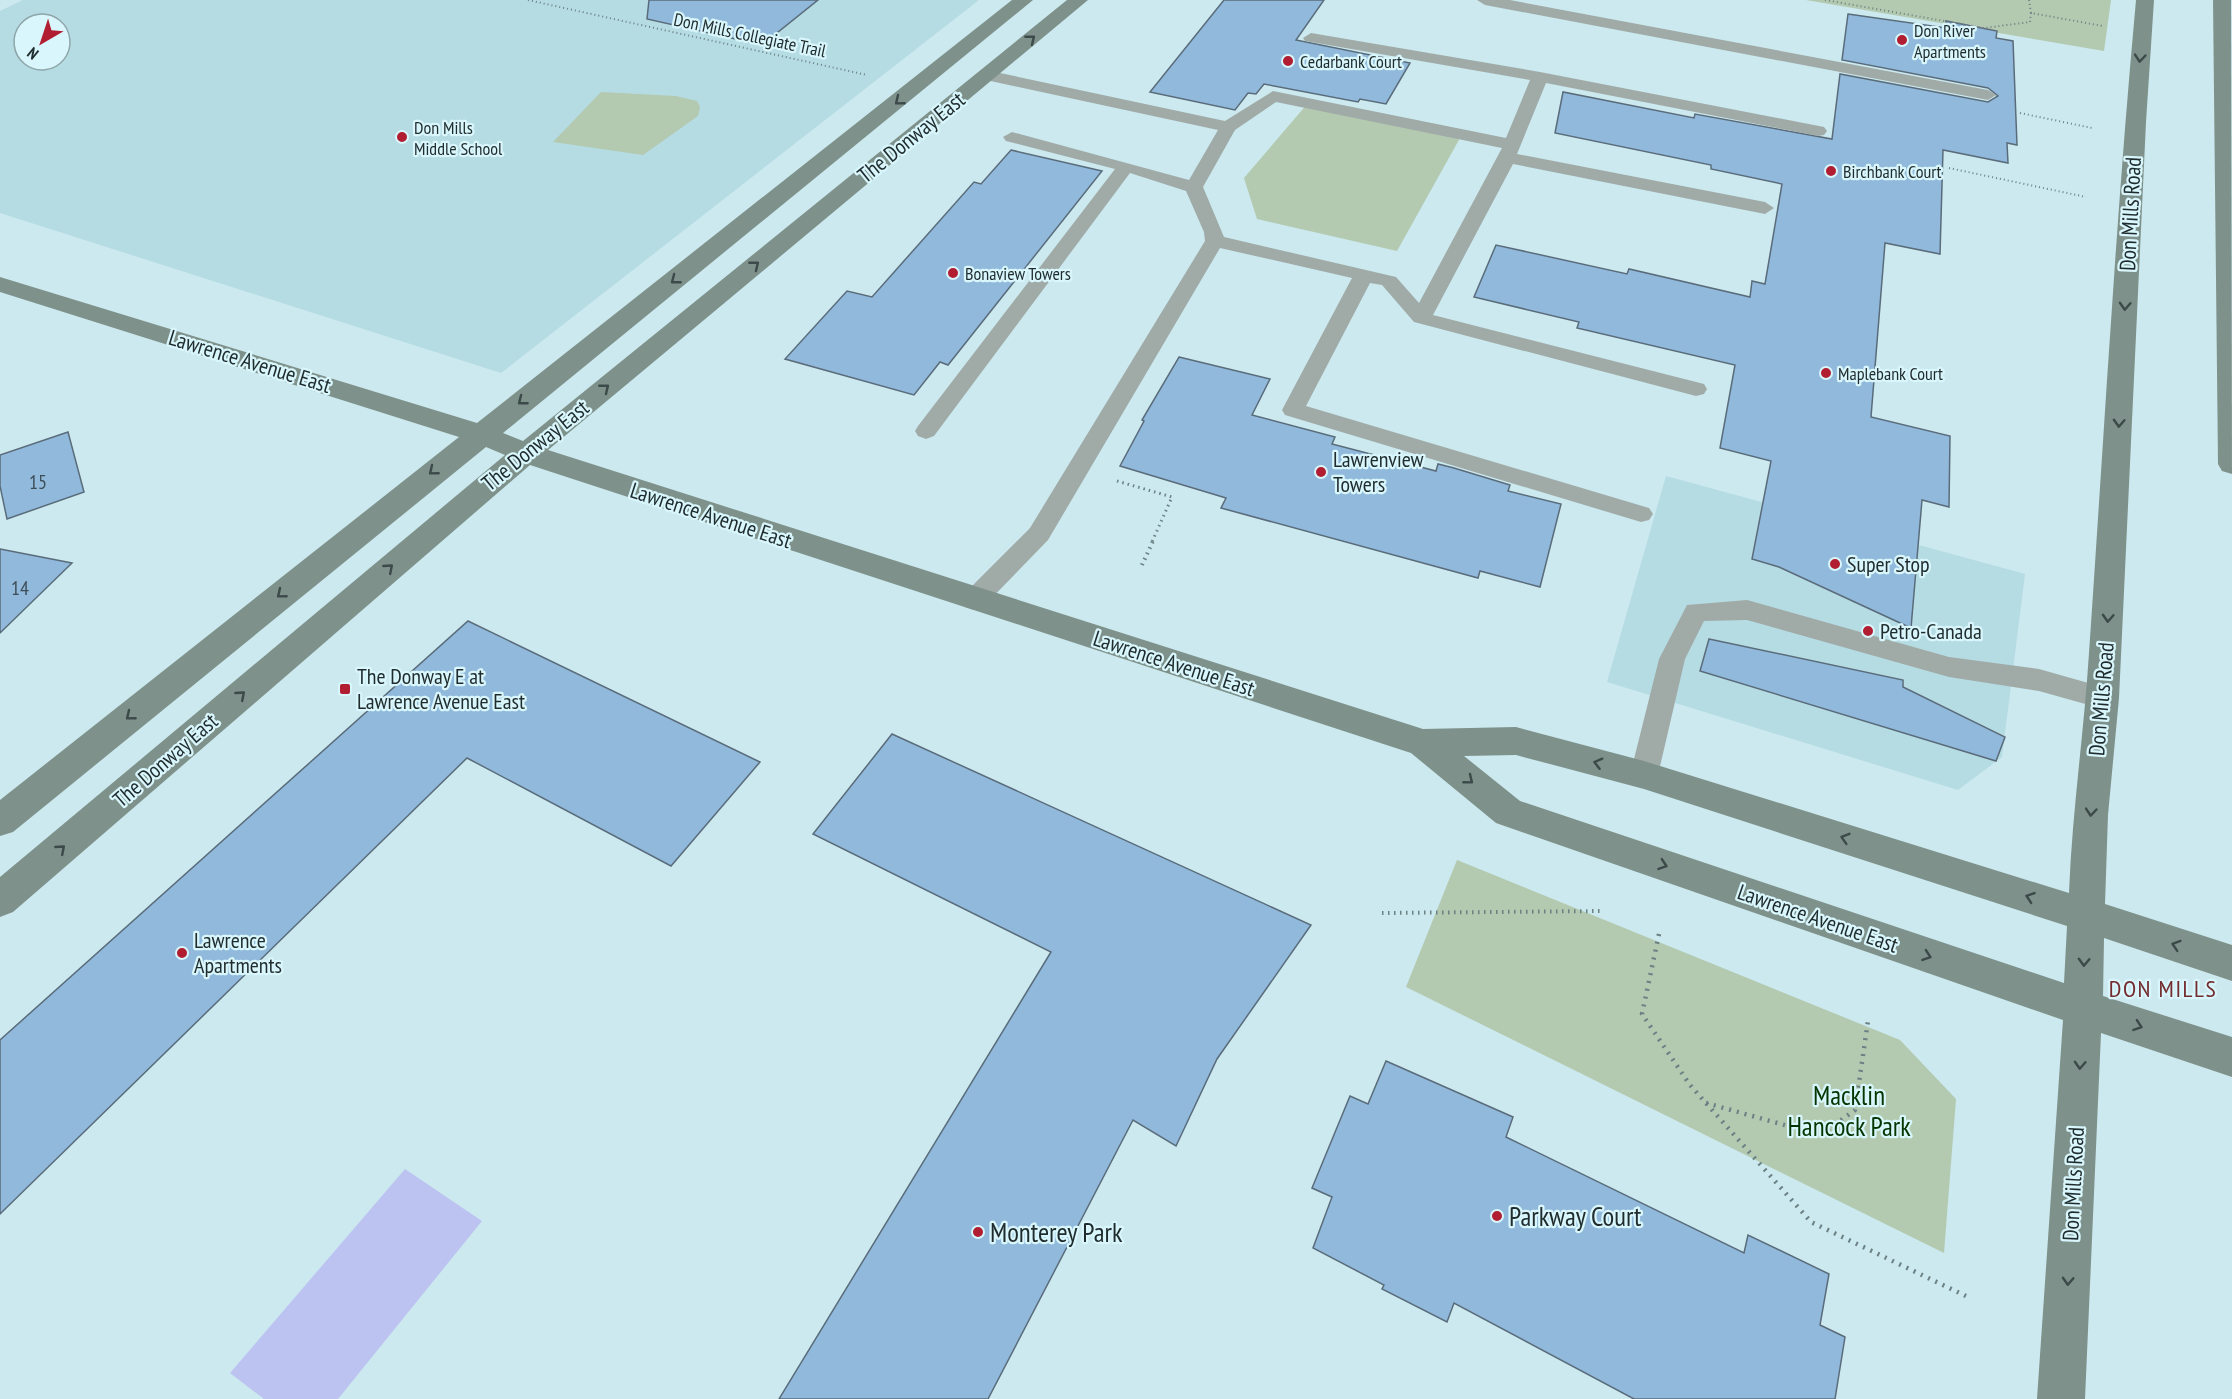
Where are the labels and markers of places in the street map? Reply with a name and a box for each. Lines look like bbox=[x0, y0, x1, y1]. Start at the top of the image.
place label: Don River Apartments bbox=[1914, 19, 1986, 63]
marker: Don River Apartments bbox=[1895, 33, 1909, 47]
place label: Cedarbank Court bbox=[1300, 50, 1402, 73]
marker: Cedarbank Court bbox=[1281, 54, 1295, 68]
place label: Don Mills Middle School bbox=[414, 116, 503, 160]
marker: Don Mills Middle School bbox=[395, 130, 409, 144]
place label: Birchbank Court bbox=[1843, 160, 1942, 183]
marker: Birchbank Court bbox=[1824, 164, 1838, 178]
place label: Bonaview Towers bbox=[965, 262, 1071, 285]
marker: Bonaview Towers bbox=[946, 266, 960, 280]
place label: Maplebank Court bbox=[1838, 362, 1943, 385]
marker: Maplebank Court bbox=[1819, 366, 1833, 380]
place label: Lawrenview Towers bbox=[1333, 445, 1424, 498]
marker: Lawrenview Towers bbox=[1314, 465, 1328, 479]
place label: Super Stop bbox=[1847, 550, 1930, 578]
marker: Super Stop bbox=[1828, 557, 1842, 571]
place label: Petro-Canada bbox=[1880, 617, 1982, 645]
marker: Petro-Canada bbox=[1861, 624, 1875, 638]
place label: The Donway E at Lawrence Avenue East bbox=[357, 662, 525, 715]
marker: The Donway E at Lawrence Avenue East bbox=[338, 682, 352, 696]
place label: Lawrence Apartments bbox=[194, 926, 282, 979]
marker: Lawrence Apartments bbox=[175, 946, 189, 960]
place label: Parkway Court bbox=[1509, 1199, 1642, 1233]
marker: Parkway Court bbox=[1490, 1209, 1504, 1223]
place label: Monterey Park bbox=[990, 1215, 1123, 1249]
marker: Monterey Park bbox=[971, 1225, 985, 1239]

